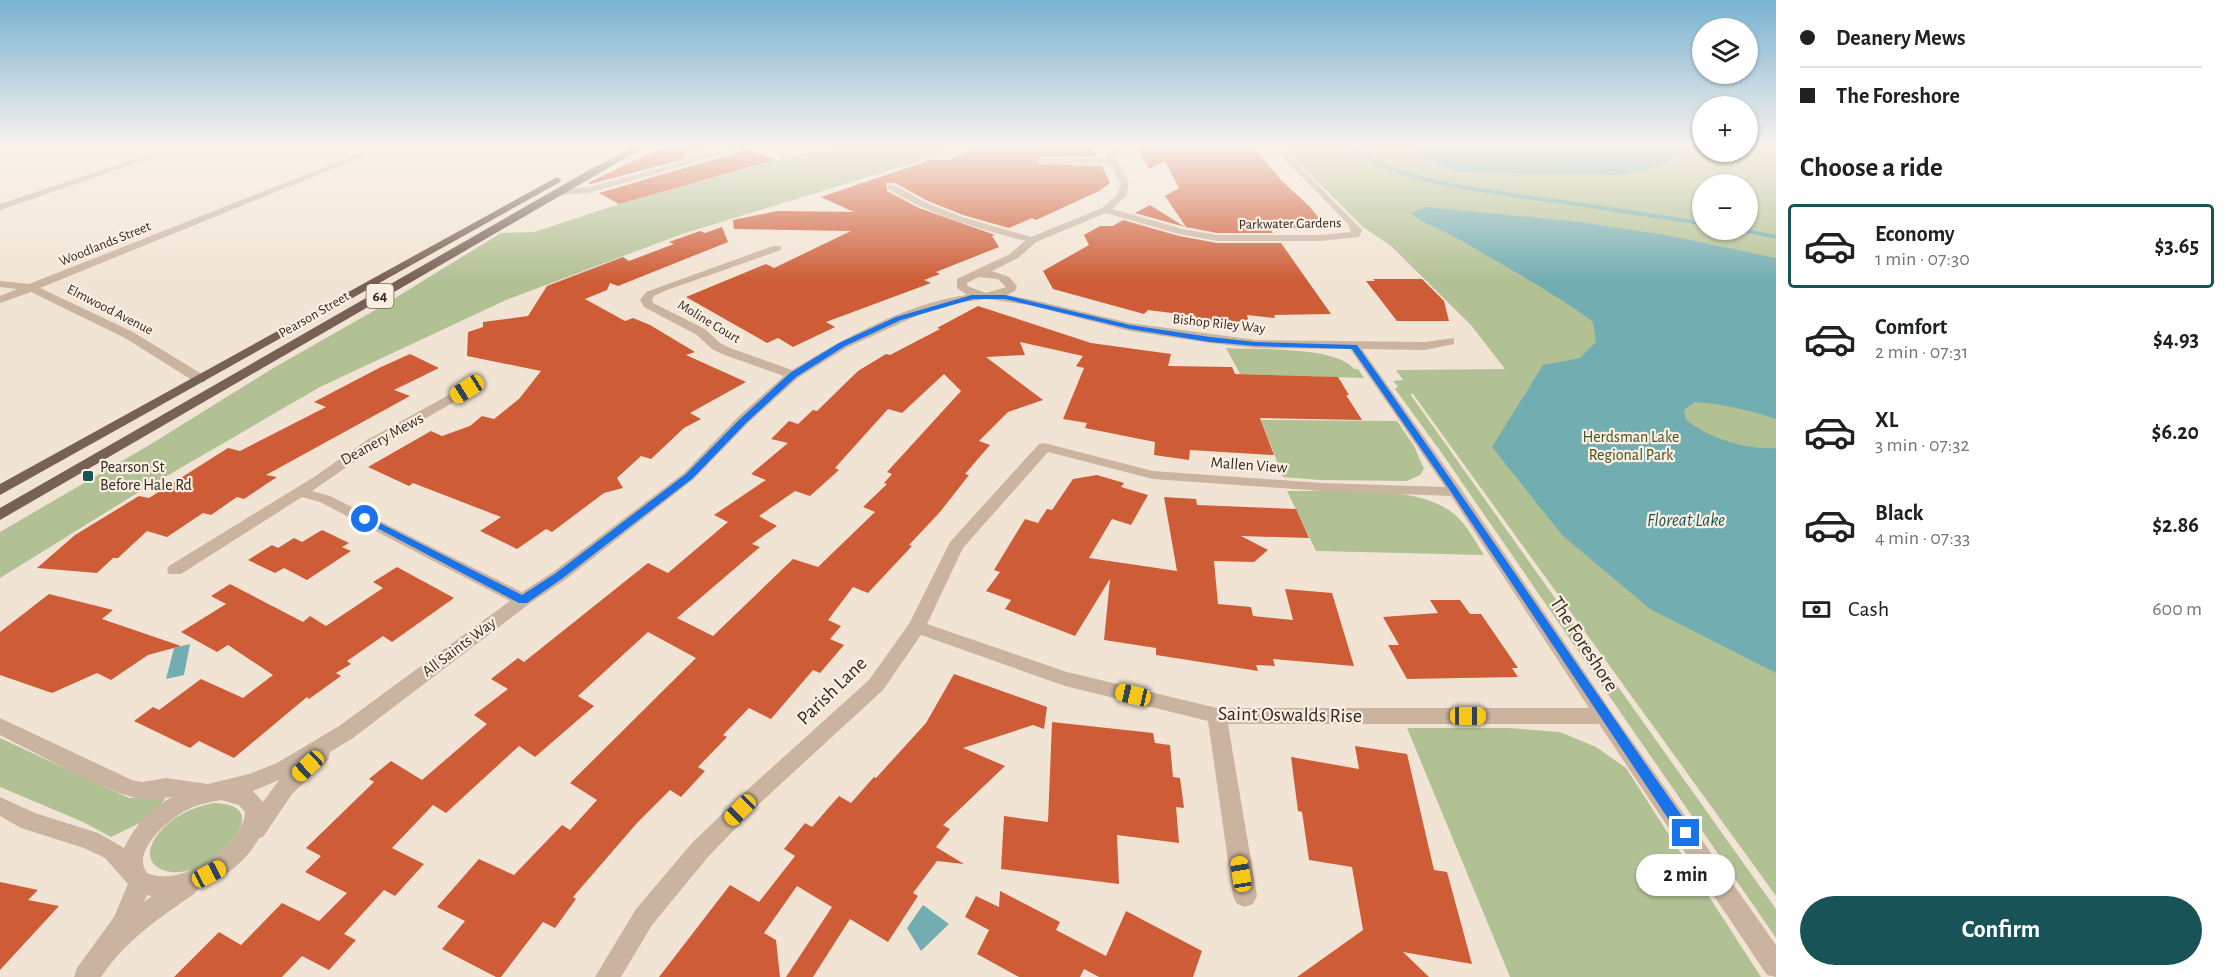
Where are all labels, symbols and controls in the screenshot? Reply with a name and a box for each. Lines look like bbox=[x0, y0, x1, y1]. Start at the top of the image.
map controls bbox=[1692, 18, 1758, 240]
button: layers bbox=[1692, 18, 1758, 84]
text: Deanery Mews bbox=[1836, 27, 1966, 49]
text: The Foreshore bbox=[1836, 85, 1960, 107]
button: + bbox=[1692, 96, 1758, 162]
text: Choose a ride bbox=[1800, 154, 1943, 181]
button: − bbox=[1692, 174, 1758, 240]
street label: Parkwater Gardens bbox=[1239, 216, 1341, 232]
street label: Woodlands Street bbox=[57, 219, 153, 269]
icon: car bbox=[1803, 219, 1857, 273]
text: Economy bbox=[1875, 223, 1955, 245]
text: $3.65 bbox=[2154, 235, 2199, 257]
text: 1 min · 07:30 bbox=[1875, 249, 1970, 269]
street label: Elmwood Avenue bbox=[65, 282, 155, 338]
road number: 64 bbox=[366, 284, 394, 308]
street label: Pearson Street bbox=[277, 289, 352, 341]
street label: Moline Court bbox=[675, 298, 743, 346]
street label: Bishop Riley Way bbox=[1172, 312, 1266, 336]
icon: car bbox=[1803, 312, 1857, 366]
text: Comfort bbox=[1875, 316, 1947, 338]
text: $4.93 bbox=[2153, 328, 2199, 350]
text: 2 min · 07:31 bbox=[1875, 342, 1968, 362]
car bbox=[447, 372, 487, 406]
icon: car bbox=[1803, 405, 1857, 459]
text: XL bbox=[1875, 409, 1898, 431]
street label: Deanery Mews bbox=[338, 410, 427, 469]
text: $6.20 bbox=[2152, 421, 2199, 443]
park label: Herdsman Lake Regional Park bbox=[1583, 429, 1679, 463]
text: 3 min · 07:32 bbox=[1875, 435, 1970, 455]
street label: Mallen View bbox=[1210, 454, 1288, 476]
place label: Pearson St Before Hale Rd bbox=[100, 459, 192, 493]
marker: Pearson St Before Hale Rd bbox=[81, 469, 95, 483]
icon: car bbox=[1803, 498, 1857, 552]
text: Black bbox=[1875, 502, 1923, 524]
route start bbox=[351, 505, 378, 532]
water label: Floreat Lake bbox=[1647, 512, 1725, 530]
text: $2.86 bbox=[2152, 514, 2199, 536]
text: 4 min · 07:33 bbox=[1875, 528, 1970, 548]
street label: The Foreshore bbox=[1546, 593, 1622, 695]
icon: cash bbox=[1800, 593, 1833, 626]
text: Cash bbox=[1848, 598, 1889, 620]
text: 600 m bbox=[2152, 599, 2202, 619]
street label: All Saints Way bbox=[419, 614, 500, 681]
street label: Parish Lane bbox=[793, 653, 871, 729]
car bbox=[1113, 682, 1153, 708]
street label: Saint Oswalds Rise bbox=[1218, 704, 1362, 726]
car bbox=[1450, 707, 1486, 725]
car bbox=[289, 747, 327, 785]
car bbox=[721, 791, 759, 829]
route end bbox=[1672, 819, 1699, 846]
callout: 2 min bbox=[1636, 854, 1736, 896]
car bbox=[1229, 855, 1253, 893]
car bbox=[189, 858, 229, 890]
text: 2 min bbox=[1663, 865, 1708, 885]
button: Confirm bbox=[1800, 896, 2202, 965]

